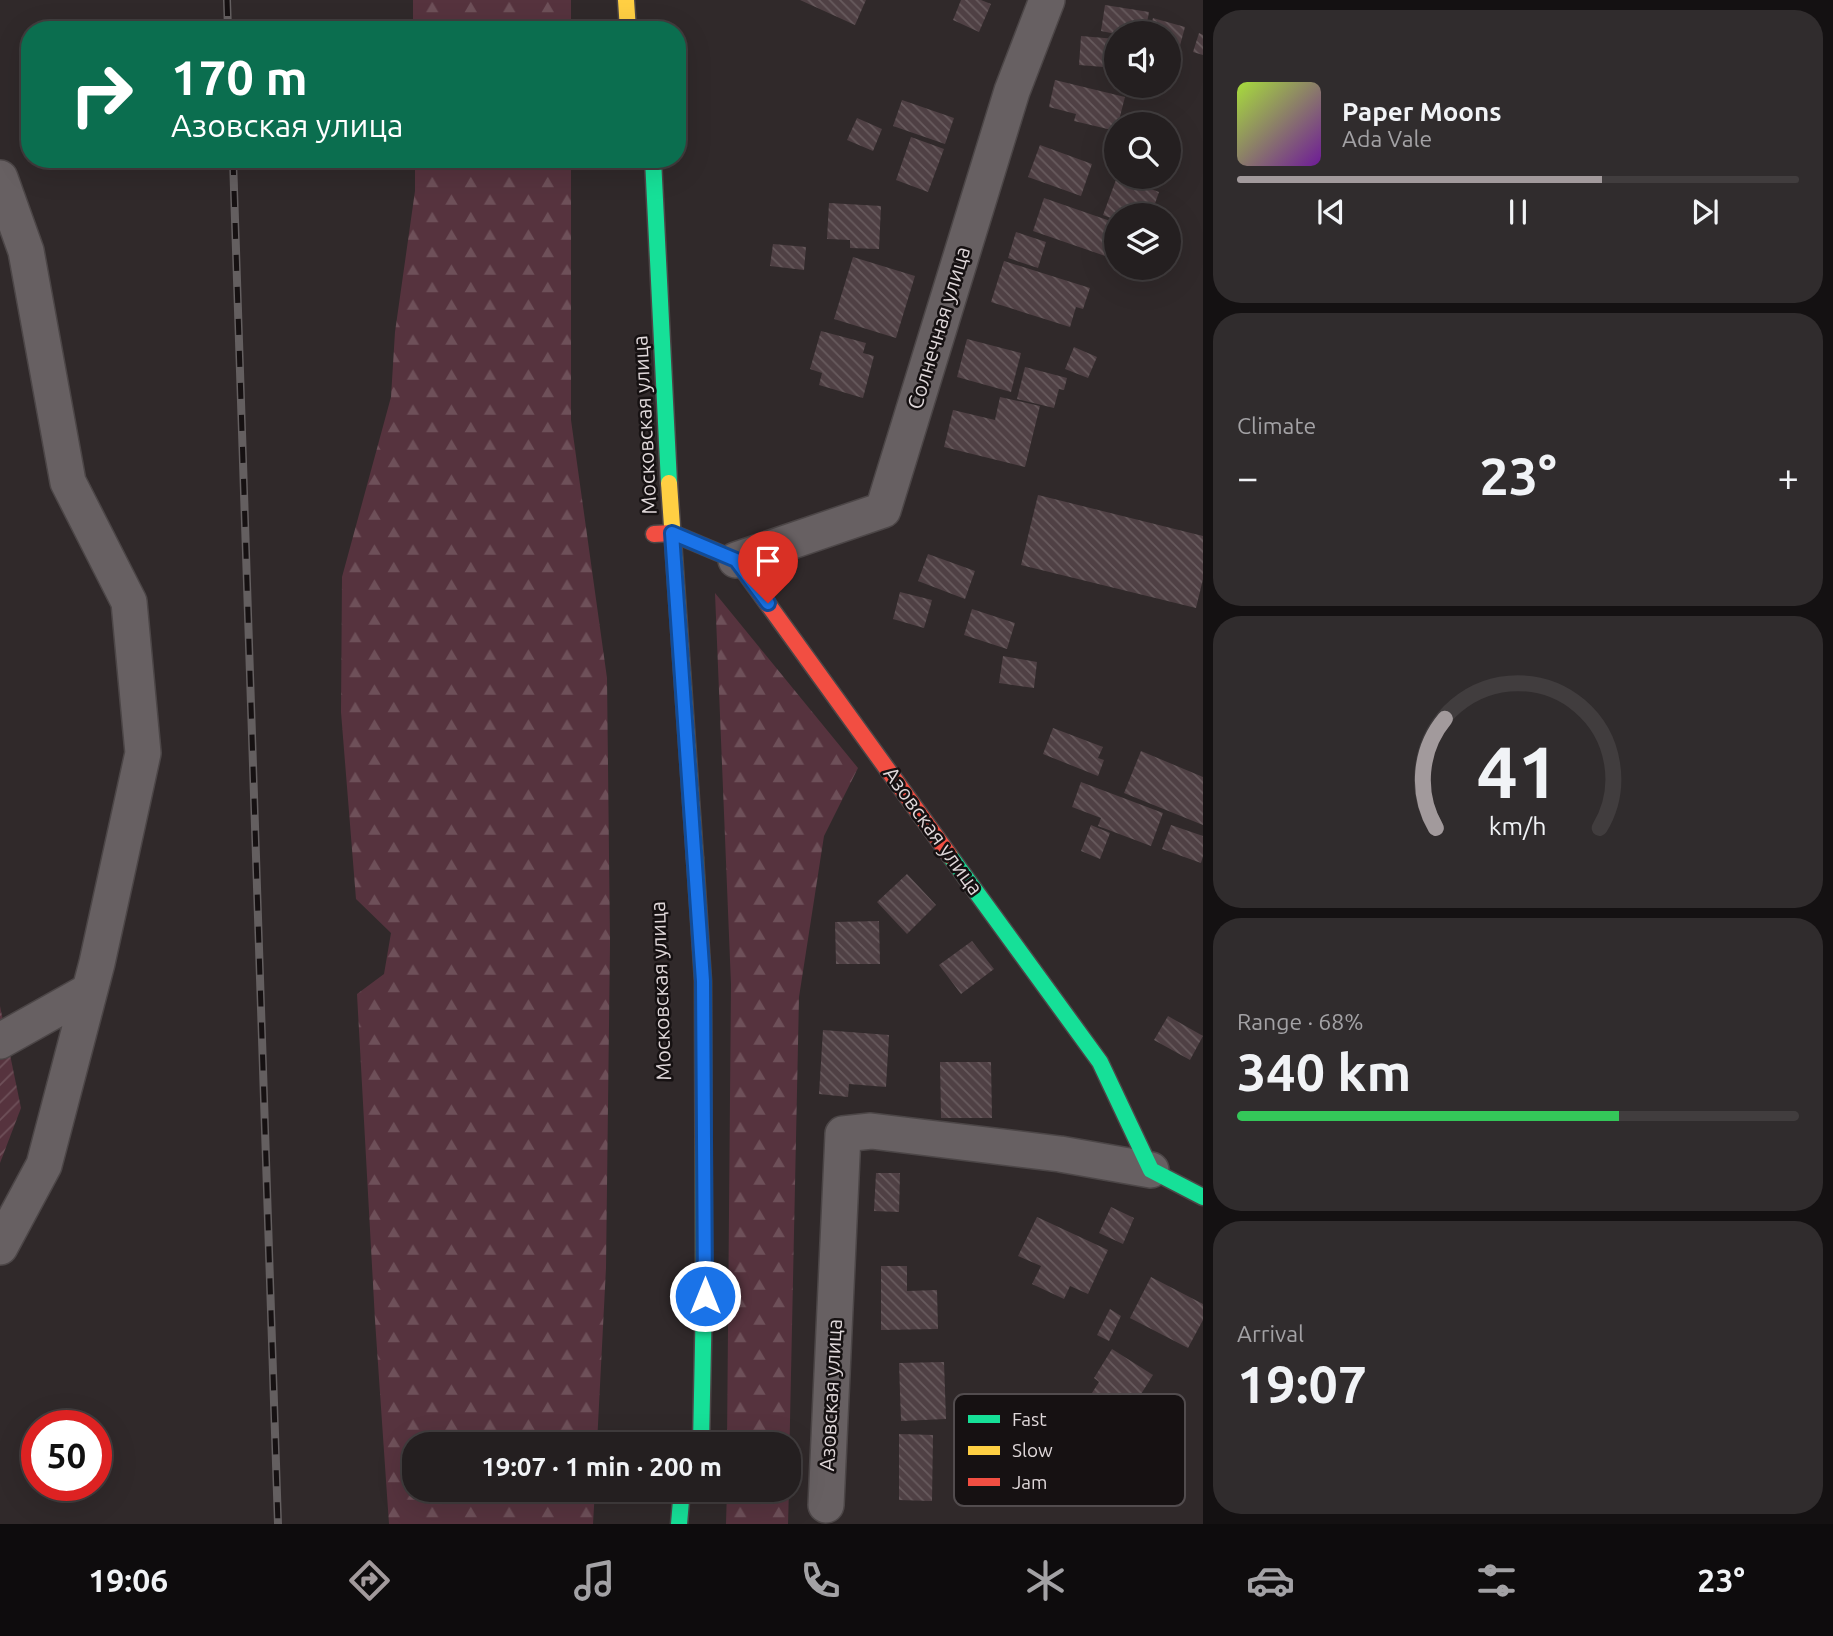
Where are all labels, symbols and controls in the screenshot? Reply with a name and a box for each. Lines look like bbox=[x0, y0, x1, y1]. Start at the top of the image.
map controls bbox=[1104, 21, 1181, 280]
button: sound bbox=[1104, 21, 1181, 98]
icon: right bbox=[56, 49, 147, 140]
text: 170 m bbox=[171, 49, 308, 104]
text: Paper Moons bbox=[1342, 97, 1501, 126]
text: Азовская улица bbox=[171, 107, 403, 143]
button: search bbox=[1104, 112, 1181, 189]
text: Ada Vale bbox=[1342, 126, 1432, 151]
icon: previous bbox=[1312, 193, 1350, 231]
icon: pause bbox=[1499, 193, 1537, 231]
icon: next bbox=[1686, 193, 1724, 231]
button: layers bbox=[1104, 203, 1181, 280]
street label: Солнечная улица bbox=[902, 243, 974, 412]
street label: Московская улица bbox=[627, 335, 661, 515]
text: Climate bbox=[1237, 413, 1316, 438]
text: 23° bbox=[1479, 447, 1557, 505]
text: − bbox=[1237, 456, 1258, 498]
text: + bbox=[1778, 456, 1799, 498]
pin bbox=[738, 531, 798, 603]
icon: arrive bbox=[749, 542, 787, 580]
text: 41 bbox=[1477, 730, 1559, 812]
street label: Азовская улица bbox=[879, 762, 988, 899]
text: km/h bbox=[1489, 812, 1547, 840]
street label: Московская улица bbox=[645, 901, 675, 1081]
text: Range · 68% bbox=[1237, 1009, 1364, 1034]
text: 340 km bbox=[1237, 1043, 1411, 1101]
position arrow bbox=[668, 1259, 742, 1333]
street label: Азовская улица bbox=[814, 1318, 846, 1472]
text: Arrival bbox=[1237, 1321, 1304, 1346]
text: 19:07 bbox=[1237, 1355, 1367, 1413]
legend bbox=[954, 1394, 1185, 1506]
text: Fast bbox=[1012, 1408, 1047, 1430]
speed limit sign: 50 bbox=[21, 1410, 112, 1501]
text: Slow bbox=[1012, 1439, 1053, 1461]
text: 19:07 · 1 min · 200 m bbox=[481, 1452, 722, 1481]
text: Jam bbox=[1012, 1471, 1048, 1493]
icon: directions bbox=[345, 1556, 394, 1605]
icon: music bbox=[570, 1556, 619, 1605]
icon: phone bbox=[796, 1556, 845, 1605]
icon: climate bbox=[1021, 1556, 1070, 1605]
icon: car bbox=[1246, 1556, 1295, 1605]
icon: filters bbox=[1472, 1556, 1521, 1605]
text: 19:06 bbox=[88, 1562, 168, 1598]
text: 23° bbox=[1697, 1562, 1745, 1598]

